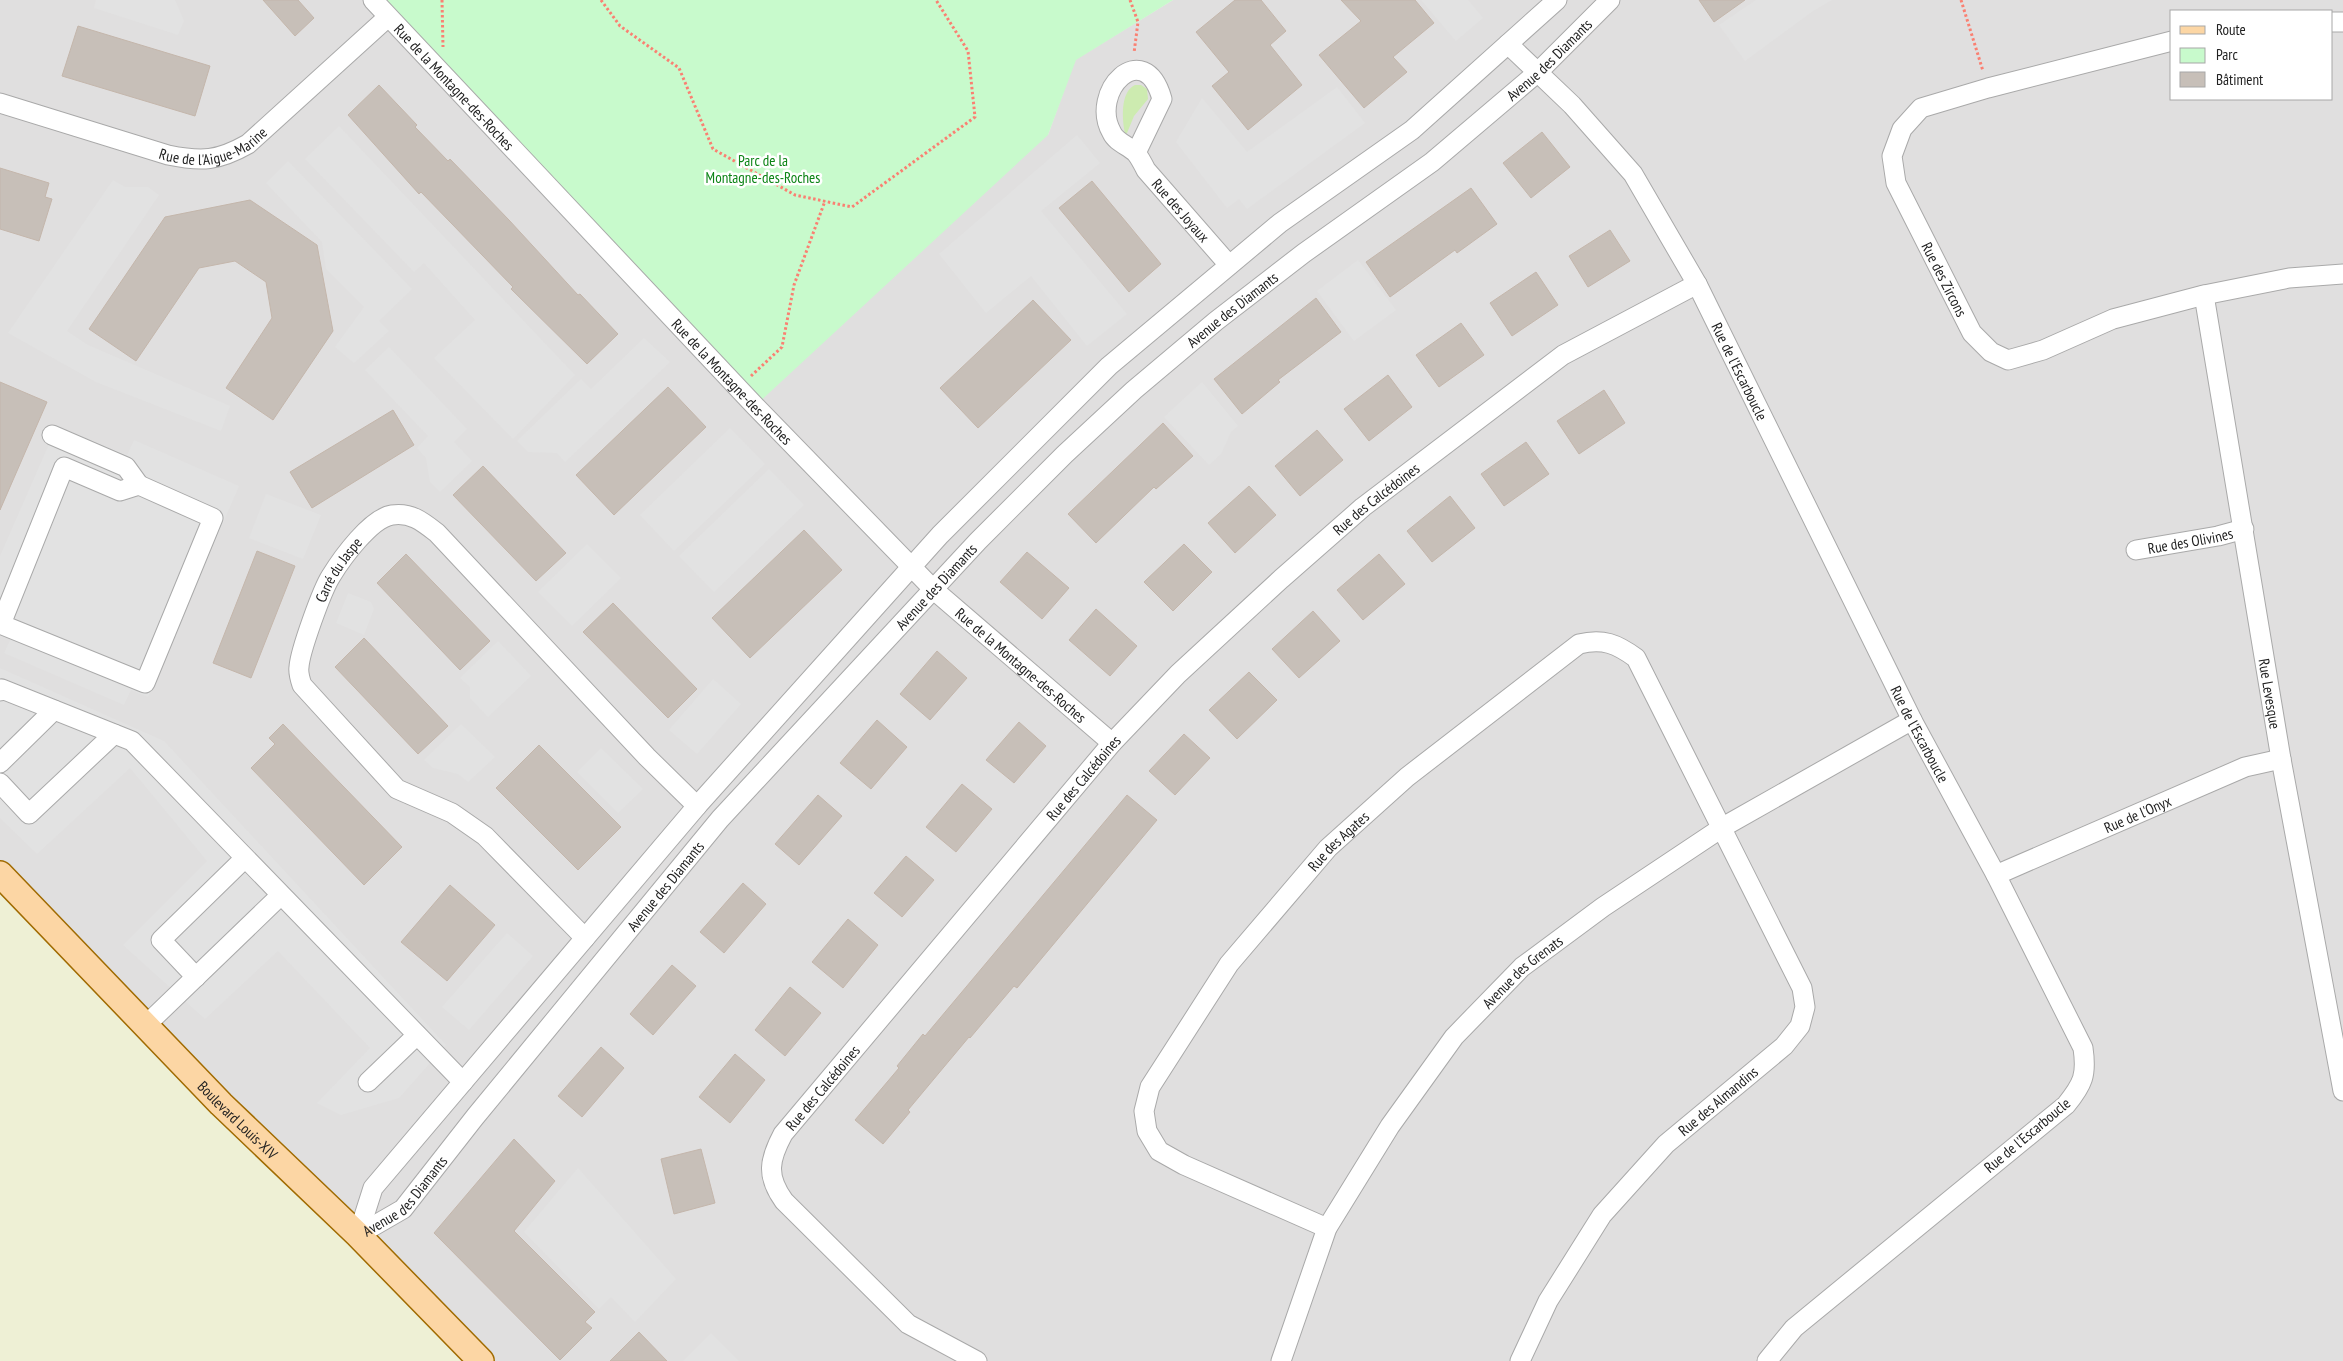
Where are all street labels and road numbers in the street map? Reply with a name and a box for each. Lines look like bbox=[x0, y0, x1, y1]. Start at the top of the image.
street label: Avenue des Diamants bbox=[1502, 14, 1596, 104]
street label: Rue de la Montagne-des-Roches bbox=[391, 19, 519, 154]
street label: Rue de l'Aigue-Marine bbox=[157, 122, 270, 169]
street label: Rue des Joyaux bbox=[1148, 174, 1214, 246]
street label: Rue des Zircons bbox=[1918, 239, 1972, 320]
street label: Avenue des Diamants bbox=[1183, 267, 1281, 351]
street label: Rue de la Montagne-des-Roches bbox=[668, 314, 797, 448]
street label: Rue de l'Escarboucle bbox=[1708, 319, 1772, 423]
street label: Rue des Calcédoines bbox=[1328, 458, 1423, 539]
street label: Rue des Olivines bbox=[2146, 523, 2235, 557]
street label: Carré du Jaspe bbox=[310, 533, 365, 605]
street label: Avenue des Diamants bbox=[891, 539, 981, 633]
street label: Rue de la Montagne-des-Roches bbox=[952, 603, 1090, 726]
street label: Rue Levesque bbox=[2255, 657, 2285, 730]
street label: Rue de l'Escarboucle bbox=[1887, 682, 1953, 786]
street label: Rue des Calcédoines bbox=[1042, 731, 1124, 824]
street label: Rue de l'Onyx bbox=[2101, 791, 2174, 837]
street label: Rue des Agates bbox=[1303, 807, 1373, 875]
street label: Avenue des Diamants bbox=[622, 837, 708, 935]
street label: Avenue des Grenats bbox=[1478, 931, 1566, 1012]
street label: Rue des Calcédoines bbox=[781, 1041, 864, 1134]
street label: Rue des Almandins bbox=[1674, 1062, 1762, 1140]
street label: Boulevard Louis-XIV bbox=[194, 1076, 282, 1163]
street label: Rue de l'Escarboucle bbox=[1980, 1093, 2074, 1177]
street label: Avenue des Diamants bbox=[359, 1152, 451, 1240]

